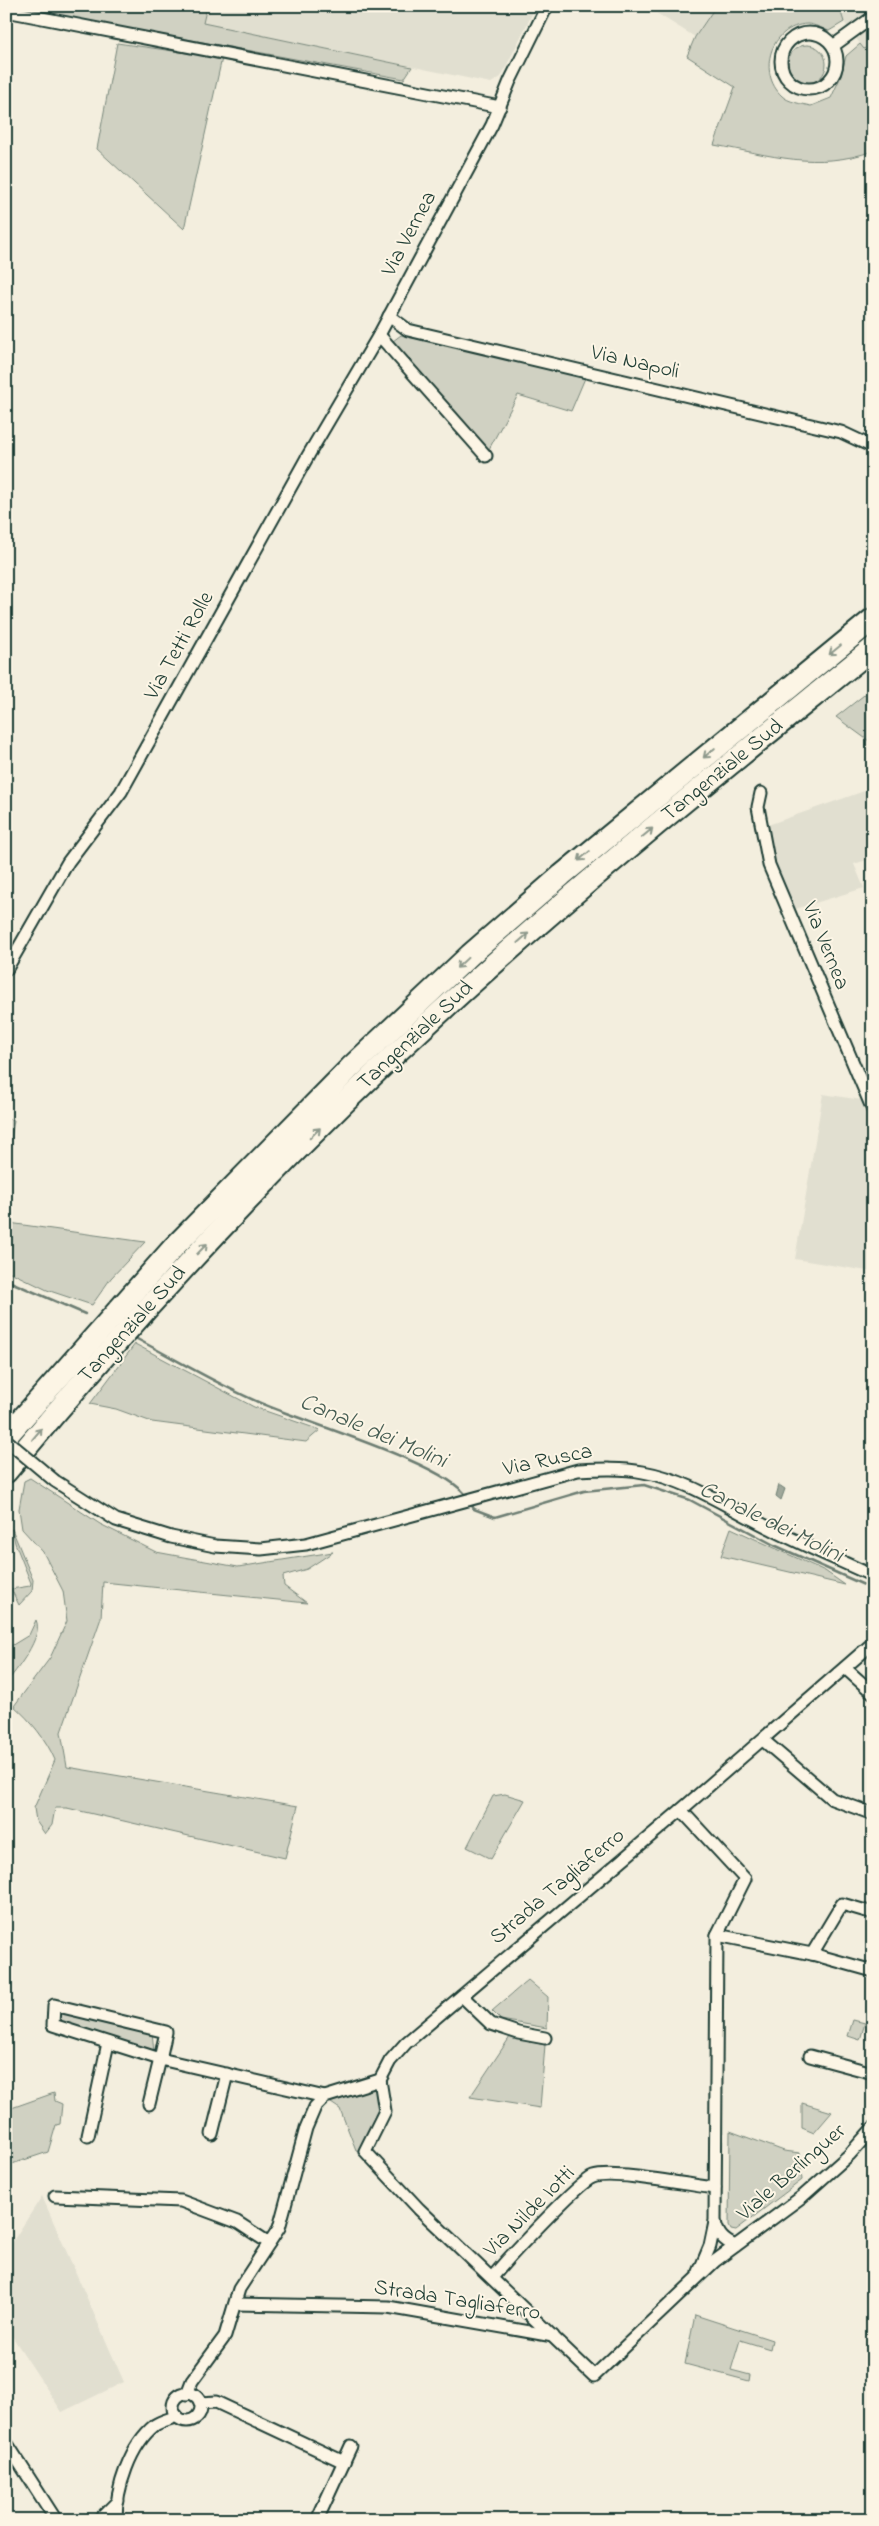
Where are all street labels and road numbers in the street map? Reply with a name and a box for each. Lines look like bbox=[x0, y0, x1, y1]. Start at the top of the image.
street label: Via Vernea bbox=[374, 186, 446, 283]
street label: Via Napoli bbox=[587, 337, 682, 389]
street label: Via Tetti Rolle bbox=[137, 586, 223, 707]
street label: Tangenziale Sud bbox=[655, 712, 792, 831]
street label: Via Vernea bbox=[792, 896, 857, 995]
street label: Tangenziale Sud bbox=[351, 973, 482, 1099]
street label: Tangenziale Sud bbox=[71, 1259, 196, 1392]
street label: Via Rusca bbox=[500, 1436, 595, 1486]
street label: Strada Tagliaferro bbox=[483, 1821, 633, 1954]
street label: Viale Berlinguer bbox=[730, 2116, 854, 2231]
street label: Via Nilde Iotti bbox=[476, 2159, 583, 2266]
street label: Strada Tagliaferro bbox=[371, 2272, 543, 2331]

